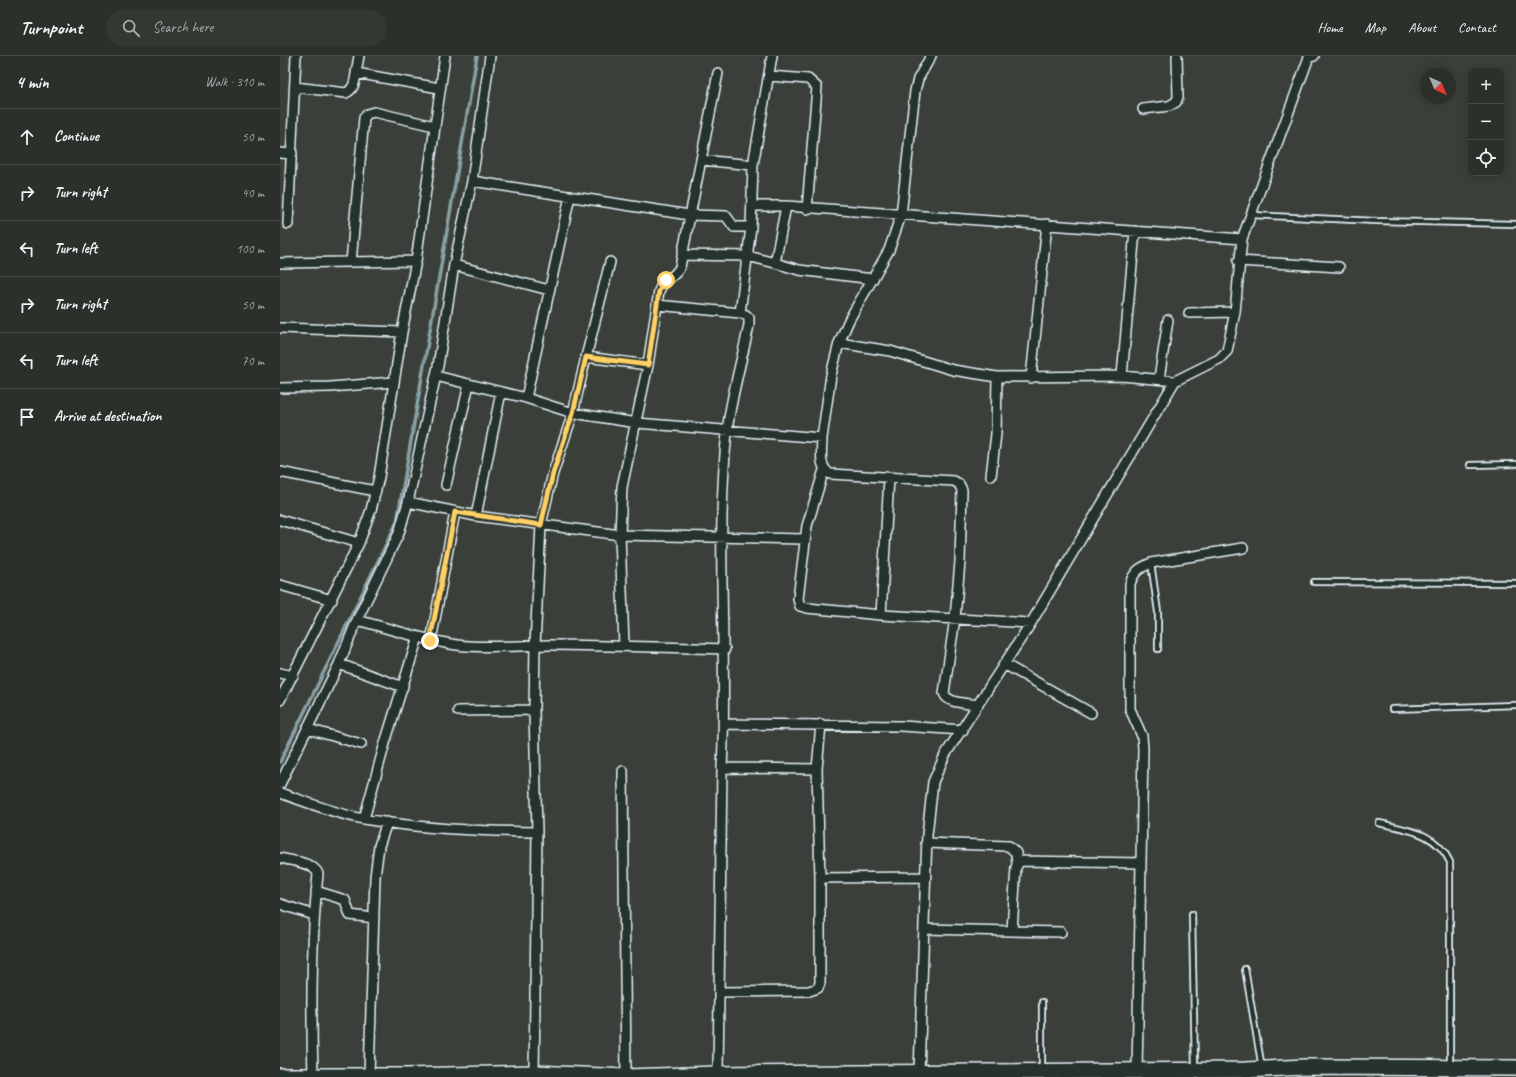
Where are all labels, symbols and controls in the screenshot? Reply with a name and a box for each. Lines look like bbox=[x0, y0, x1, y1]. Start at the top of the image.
search box bbox=[106, 10, 386, 46]
text: Turnpoint bbox=[20, 16, 82, 40]
icon: search bbox=[120, 17, 142, 39]
text: Search here bbox=[152, 18, 214, 37]
text: Home bbox=[1317, 19, 1343, 36]
text: Map bbox=[1365, 19, 1386, 36]
text: About bbox=[1408, 19, 1436, 36]
text: Contact bbox=[1458, 19, 1496, 36]
north arrow bbox=[1420, 68, 1456, 104]
map controls bbox=[1468, 68, 1504, 176]
button: + bbox=[1468, 68, 1504, 104]
text: 4 min bbox=[16, 72, 49, 93]
text: Walk · 310 m bbox=[205, 74, 264, 90]
button: − bbox=[1468, 104, 1504, 140]
icon: ahead bbox=[16, 126, 38, 148]
text: Continue bbox=[54, 127, 99, 146]
text: 50 m bbox=[242, 129, 264, 145]
button: locate bbox=[1468, 140, 1504, 176]
icon: right bbox=[16, 182, 38, 204]
text: Turn right bbox=[54, 183, 107, 202]
text: 40 m bbox=[242, 185, 264, 201]
icon: left bbox=[16, 238, 38, 260]
text: Turn left bbox=[54, 239, 97, 258]
text: 100 m bbox=[236, 241, 264, 257]
route start bbox=[657, 271, 675, 289]
icon: right bbox=[16, 294, 38, 316]
text: Turn right bbox=[54, 295, 107, 314]
text: 50 m bbox=[242, 297, 264, 313]
icon: left bbox=[16, 350, 38, 372]
text: Turn left bbox=[54, 351, 97, 370]
text: 70 m bbox=[242, 353, 264, 369]
icon: arrive bbox=[16, 406, 38, 428]
text: Arrive at destination bbox=[54, 407, 161, 426]
route end bbox=[421, 632, 439, 650]

